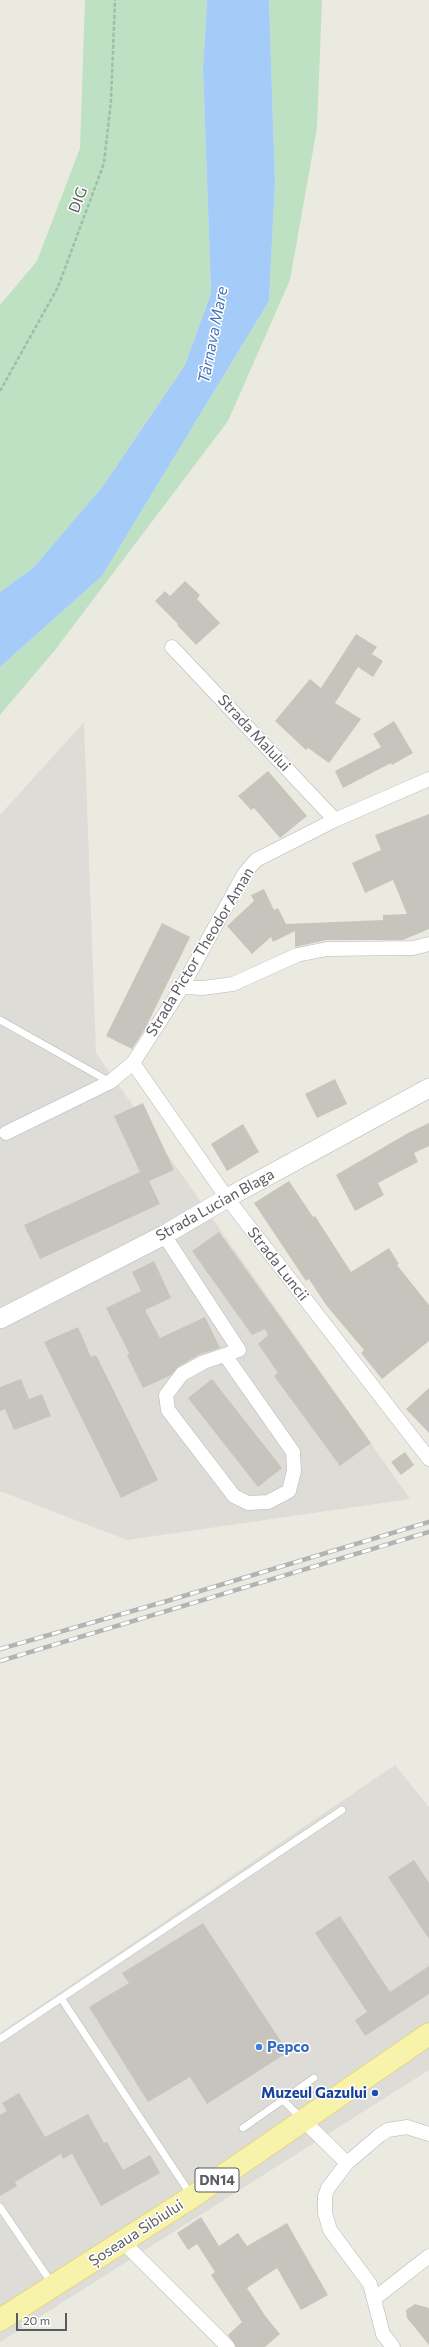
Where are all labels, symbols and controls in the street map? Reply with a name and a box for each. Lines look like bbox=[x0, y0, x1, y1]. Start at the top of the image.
street label: DIG bbox=[65, 185, 91, 215]
water label: Târnava Mare bbox=[194, 285, 232, 385]
street label: Strada Malului bbox=[214, 691, 294, 775]
street label: Strada Pictor Theodor Aman bbox=[142, 864, 258, 1040]
street label: Strada Lucian Blaga bbox=[153, 1165, 277, 1245]
street label: Strada Luncii bbox=[244, 1224, 312, 1304]
place label: Pepco bbox=[267, 2038, 310, 2056]
marker: Pepco bbox=[254, 2042, 264, 2052]
place label: Muzeul Gazului bbox=[261, 2084, 367, 2102]
marker: Muzeul Gazului bbox=[370, 2088, 380, 2098]
road number: DN14 bbox=[195, 2168, 239, 2192]
street label: Șoseaua Sibiului bbox=[85, 2196, 187, 2270]
scale bar bbox=[18, 2305, 69, 2331]
text: 20 m bbox=[23, 2313, 50, 2327]

